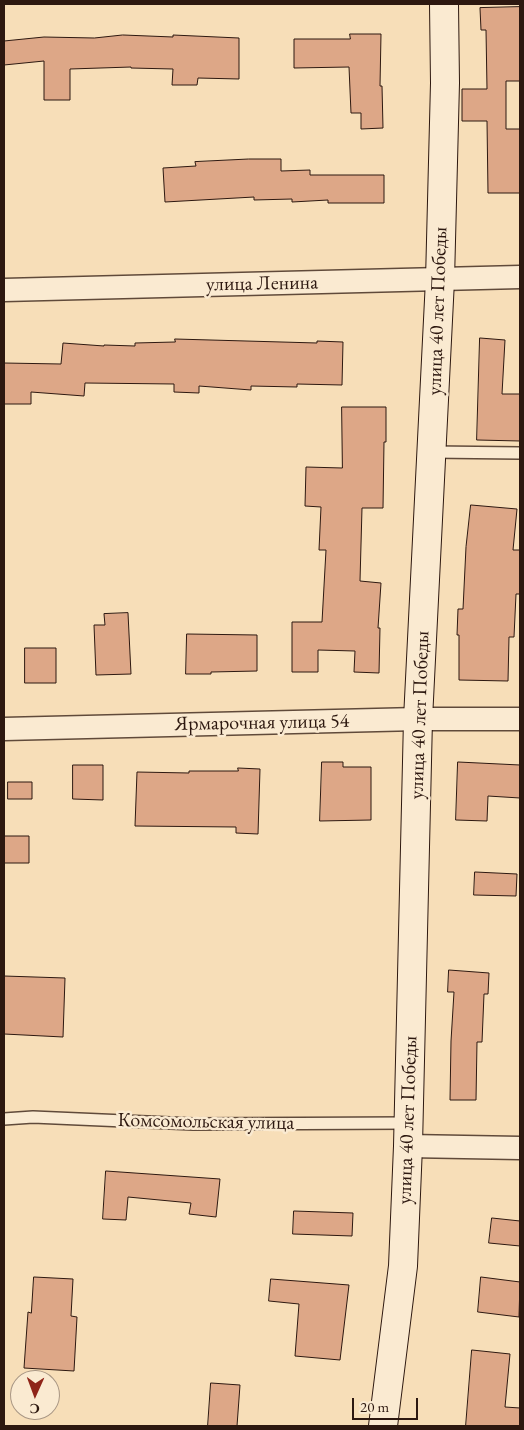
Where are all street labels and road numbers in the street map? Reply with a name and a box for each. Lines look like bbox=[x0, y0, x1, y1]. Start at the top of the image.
street label: улица 40 лет Победы bbox=[423, 226, 453, 396]
street label: улица Ленина bbox=[206, 271, 318, 297]
street label: улица 40 лет Победы bbox=[405, 630, 435, 800]
street label: Ярмарочная улица 54 bbox=[175, 709, 349, 737]
street label: улица 40 лет Победы bbox=[393, 1035, 423, 1205]
street label: Комсомольская улица bbox=[117, 1108, 295, 1136]

